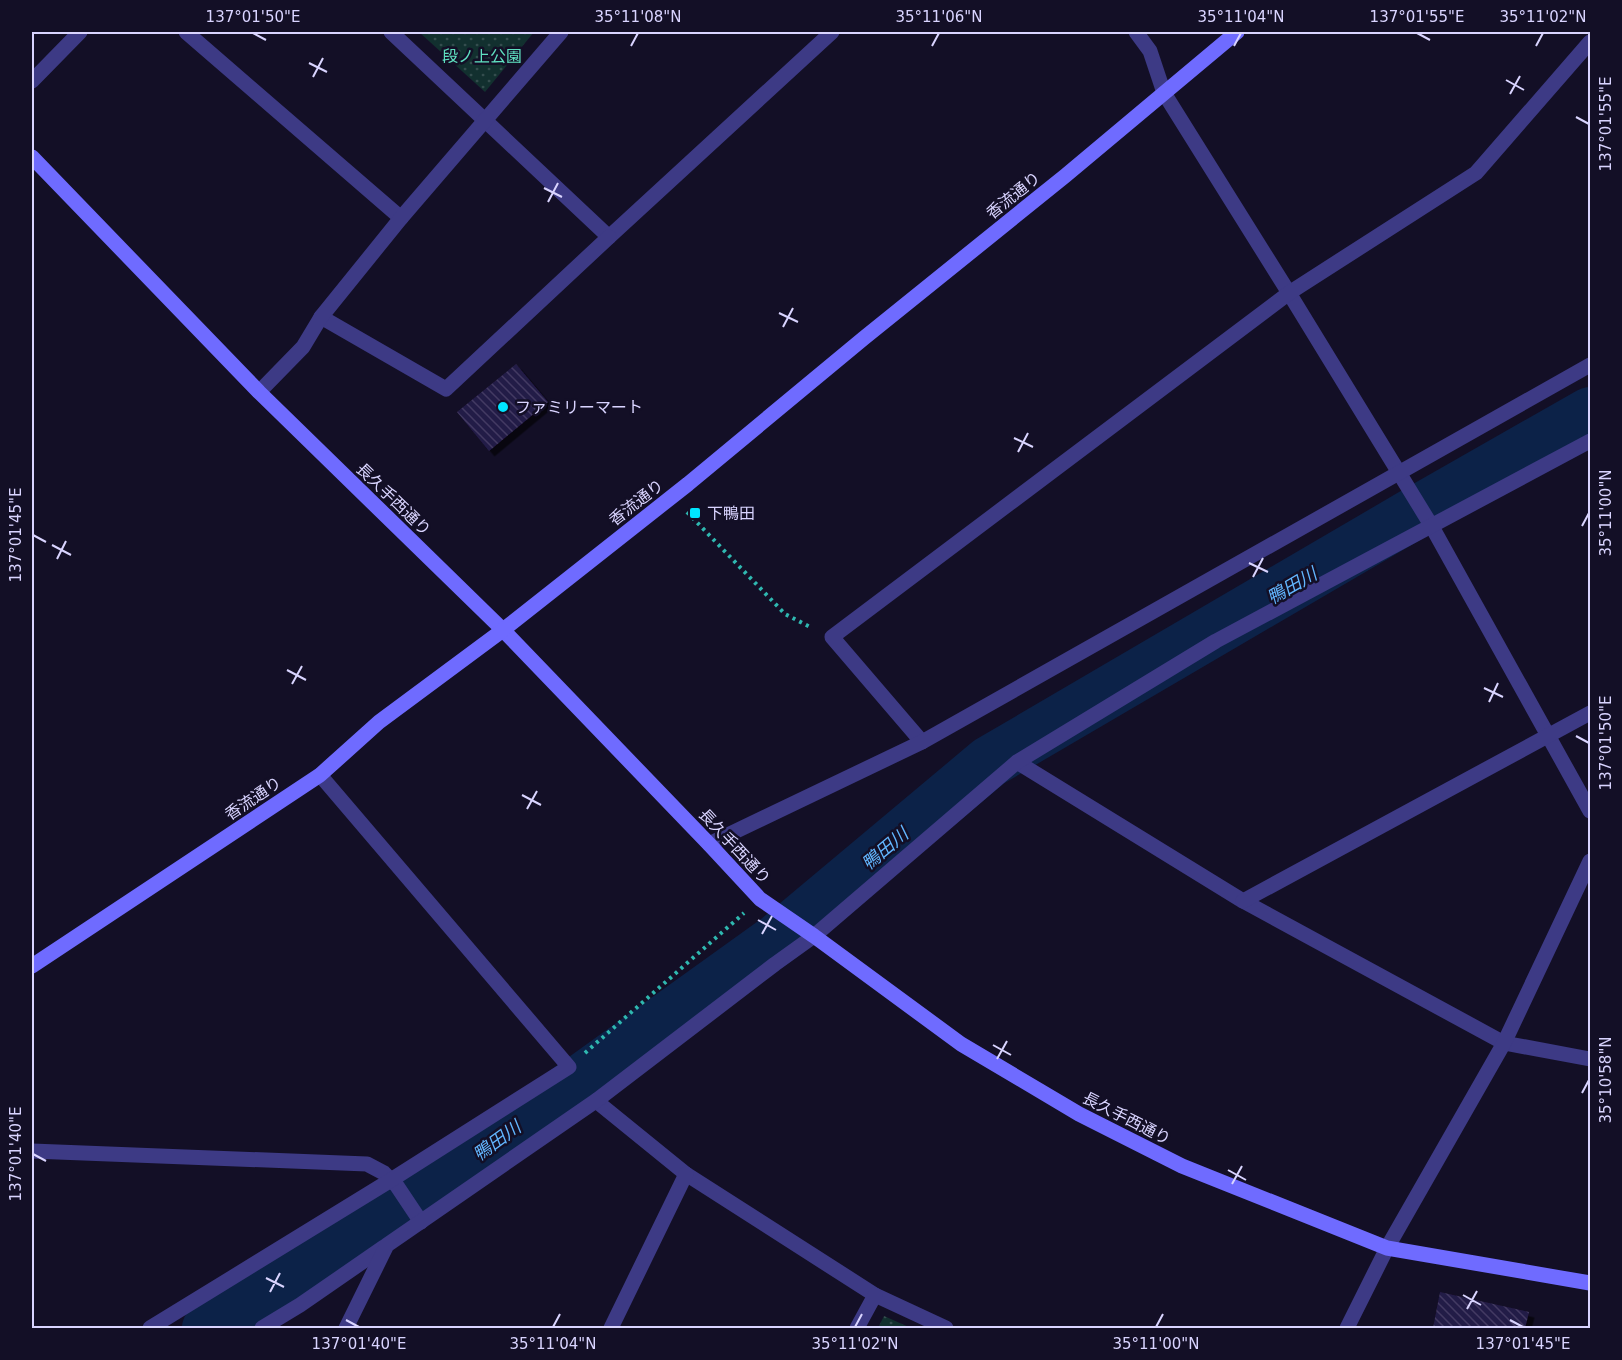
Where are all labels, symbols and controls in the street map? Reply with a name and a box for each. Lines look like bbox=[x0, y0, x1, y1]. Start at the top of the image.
text: 137°01'50"E bbox=[206, 8, 300, 26]
text: 35°11'08"N bbox=[594, 8, 682, 26]
text: 35°11'06"N bbox=[895, 8, 983, 26]
text: 35°11'04"N bbox=[1197, 8, 1285, 26]
text: 137°01'55"E bbox=[1370, 8, 1464, 26]
text: 35°11'02"N bbox=[1499, 8, 1587, 26]
park label: 段ノ上公園 bbox=[442, 47, 522, 66]
text: 137°01'55"E bbox=[1597, 77, 1615, 171]
street label: 香流通り bbox=[982, 168, 1044, 223]
place label: ファミリーマート bbox=[515, 398, 643, 417]
marker: ファミリーマート bbox=[496, 400, 510, 414]
street label: 長久手西通り bbox=[353, 459, 435, 540]
text: 35°11'00"N bbox=[1597, 469, 1615, 557]
street label: 香流通り bbox=[605, 475, 667, 530]
text: 137°01'45"E bbox=[7, 488, 25, 582]
place label: 下鴨田 bbox=[707, 504, 755, 523]
marker: 下鴨田 bbox=[688, 506, 702, 520]
water label: 鴨田川 bbox=[1263, 562, 1322, 608]
text: 137°01'50"E bbox=[1597, 696, 1615, 790]
street label: 香流通り bbox=[221, 773, 285, 824]
street label: 長久手西通り bbox=[695, 805, 774, 888]
water label: 鴨田川 bbox=[857, 822, 914, 874]
text: 35°10'58"N bbox=[1597, 1036, 1615, 1124]
street label: 長久手西通り bbox=[1080, 1088, 1174, 1149]
text: 137°01'40"E bbox=[7, 1107, 25, 1201]
water label: 鴨田川 bbox=[469, 1115, 526, 1165]
text: 137°01'40"E bbox=[312, 1335, 406, 1353]
text: 35°11'04"N bbox=[509, 1335, 597, 1353]
text: 35°11'02"N bbox=[811, 1335, 899, 1353]
text: 35°11'00"N bbox=[1112, 1335, 1200, 1353]
text: 137°01'45"E bbox=[1476, 1335, 1570, 1353]

